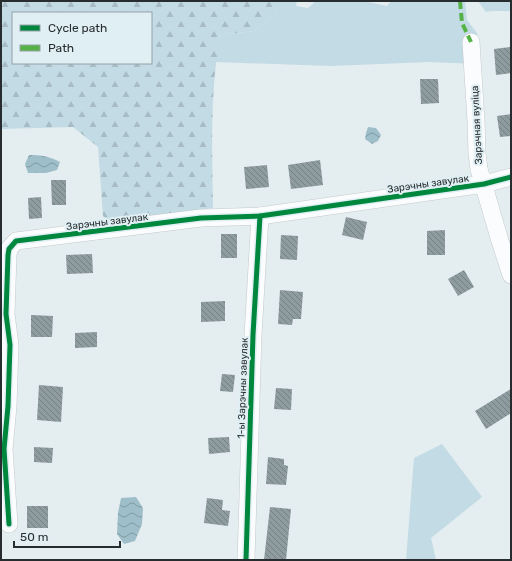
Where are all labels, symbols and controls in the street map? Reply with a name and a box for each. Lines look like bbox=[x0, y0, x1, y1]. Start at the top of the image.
legend bbox=[12, 12, 152, 64]
text: Cycle path bbox=[48, 21, 107, 35]
text: Path bbox=[48, 41, 74, 55]
street label: Зарэчная вуліца bbox=[469, 85, 485, 165]
street label: Зарэчны завулак bbox=[386, 172, 470, 196]
street label: Зарэчны завулак bbox=[65, 211, 149, 233]
street label: 1-ы Зарэчны завулак bbox=[235, 337, 251, 439]
scale bar bbox=[14, 523, 120, 549]
text: 50 m bbox=[20, 530, 48, 544]

